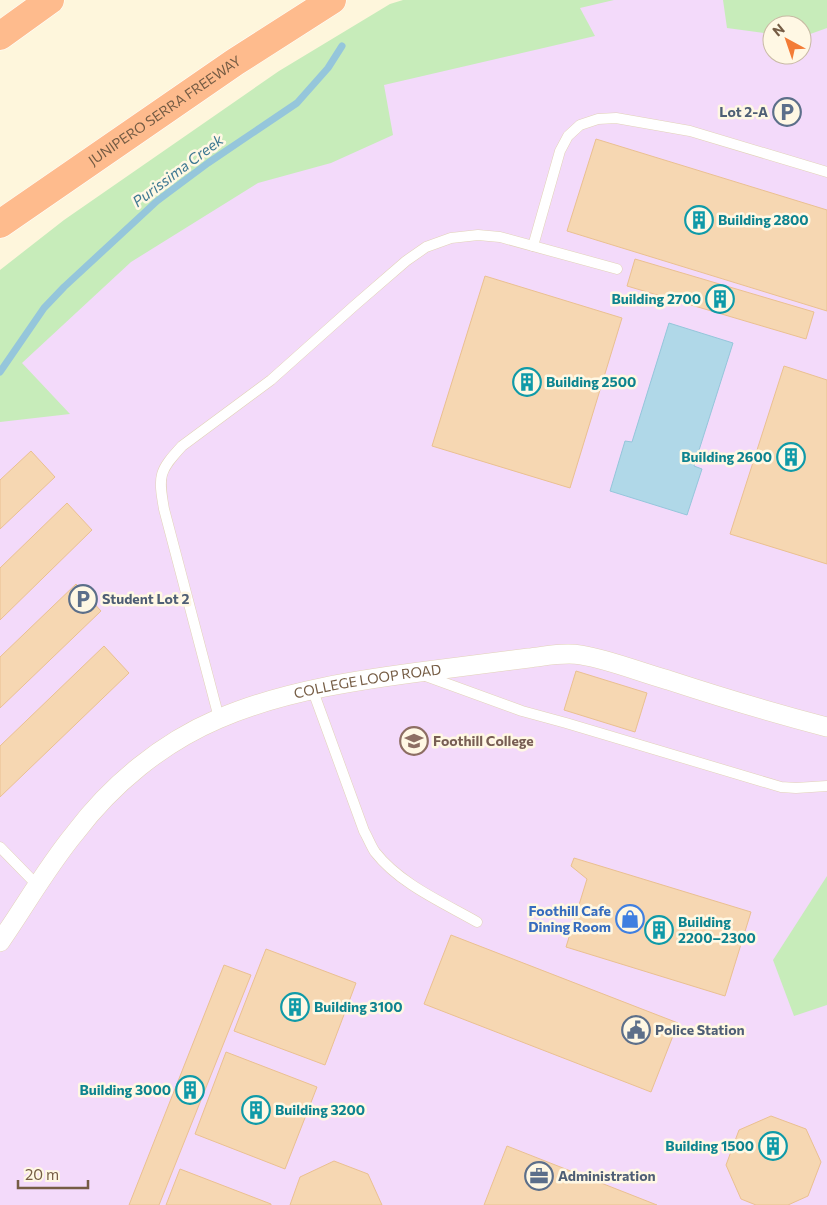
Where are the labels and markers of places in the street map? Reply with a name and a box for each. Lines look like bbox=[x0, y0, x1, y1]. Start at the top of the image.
parking icon: Lot 2-A bbox=[772, 97, 802, 127]
place label: Lot 2-A bbox=[719, 103, 768, 120]
building icon: Building 2800 bbox=[684, 205, 714, 235]
place label: Building 2800 bbox=[718, 211, 809, 228]
building icon: Building 2700 bbox=[705, 284, 735, 314]
place label: Building 2700 bbox=[611, 290, 701, 307]
building icon: Building 2500 bbox=[512, 367, 542, 397]
place label: Building 2500 bbox=[546, 373, 636, 390]
building icon: Building 2600 bbox=[776, 442, 806, 472]
place label: Building 2600 bbox=[681, 448, 772, 465]
parking icon: Student Lot 2 bbox=[68, 584, 98, 614]
place label: Student Lot 2 bbox=[102, 590, 189, 607]
school or university icon: Foothill College bbox=[399, 726, 429, 756]
place label: Foothill College bbox=[433, 732, 534, 749]
place label: Foothill Cafe Dining Room bbox=[528, 902, 611, 935]
shop icon: Foothill Cafe Dining Room bbox=[615, 904, 645, 934]
place label: Building 2200–2300 bbox=[678, 913, 756, 946]
building icon: Building 2200–2300 bbox=[644, 915, 674, 945]
building icon: Building 3100 bbox=[280, 992, 310, 1022]
place label: Building 3100 bbox=[314, 998, 403, 1015]
public building icon: Police Station bbox=[621, 1015, 651, 1045]
place label: Police Station bbox=[655, 1021, 745, 1038]
building icon: Building 3000 bbox=[175, 1075, 205, 1105]
place label: Building 3000 bbox=[79, 1081, 171, 1098]
building icon: Building 3200 bbox=[241, 1095, 271, 1125]
place label: Building 3200 bbox=[275, 1101, 365, 1118]
building icon: Building 1500 bbox=[758, 1131, 788, 1161]
place label: Building 1500 bbox=[665, 1137, 754, 1154]
office icon: Administration bbox=[524, 1161, 554, 1191]
place label: Administration bbox=[558, 1167, 656, 1184]

